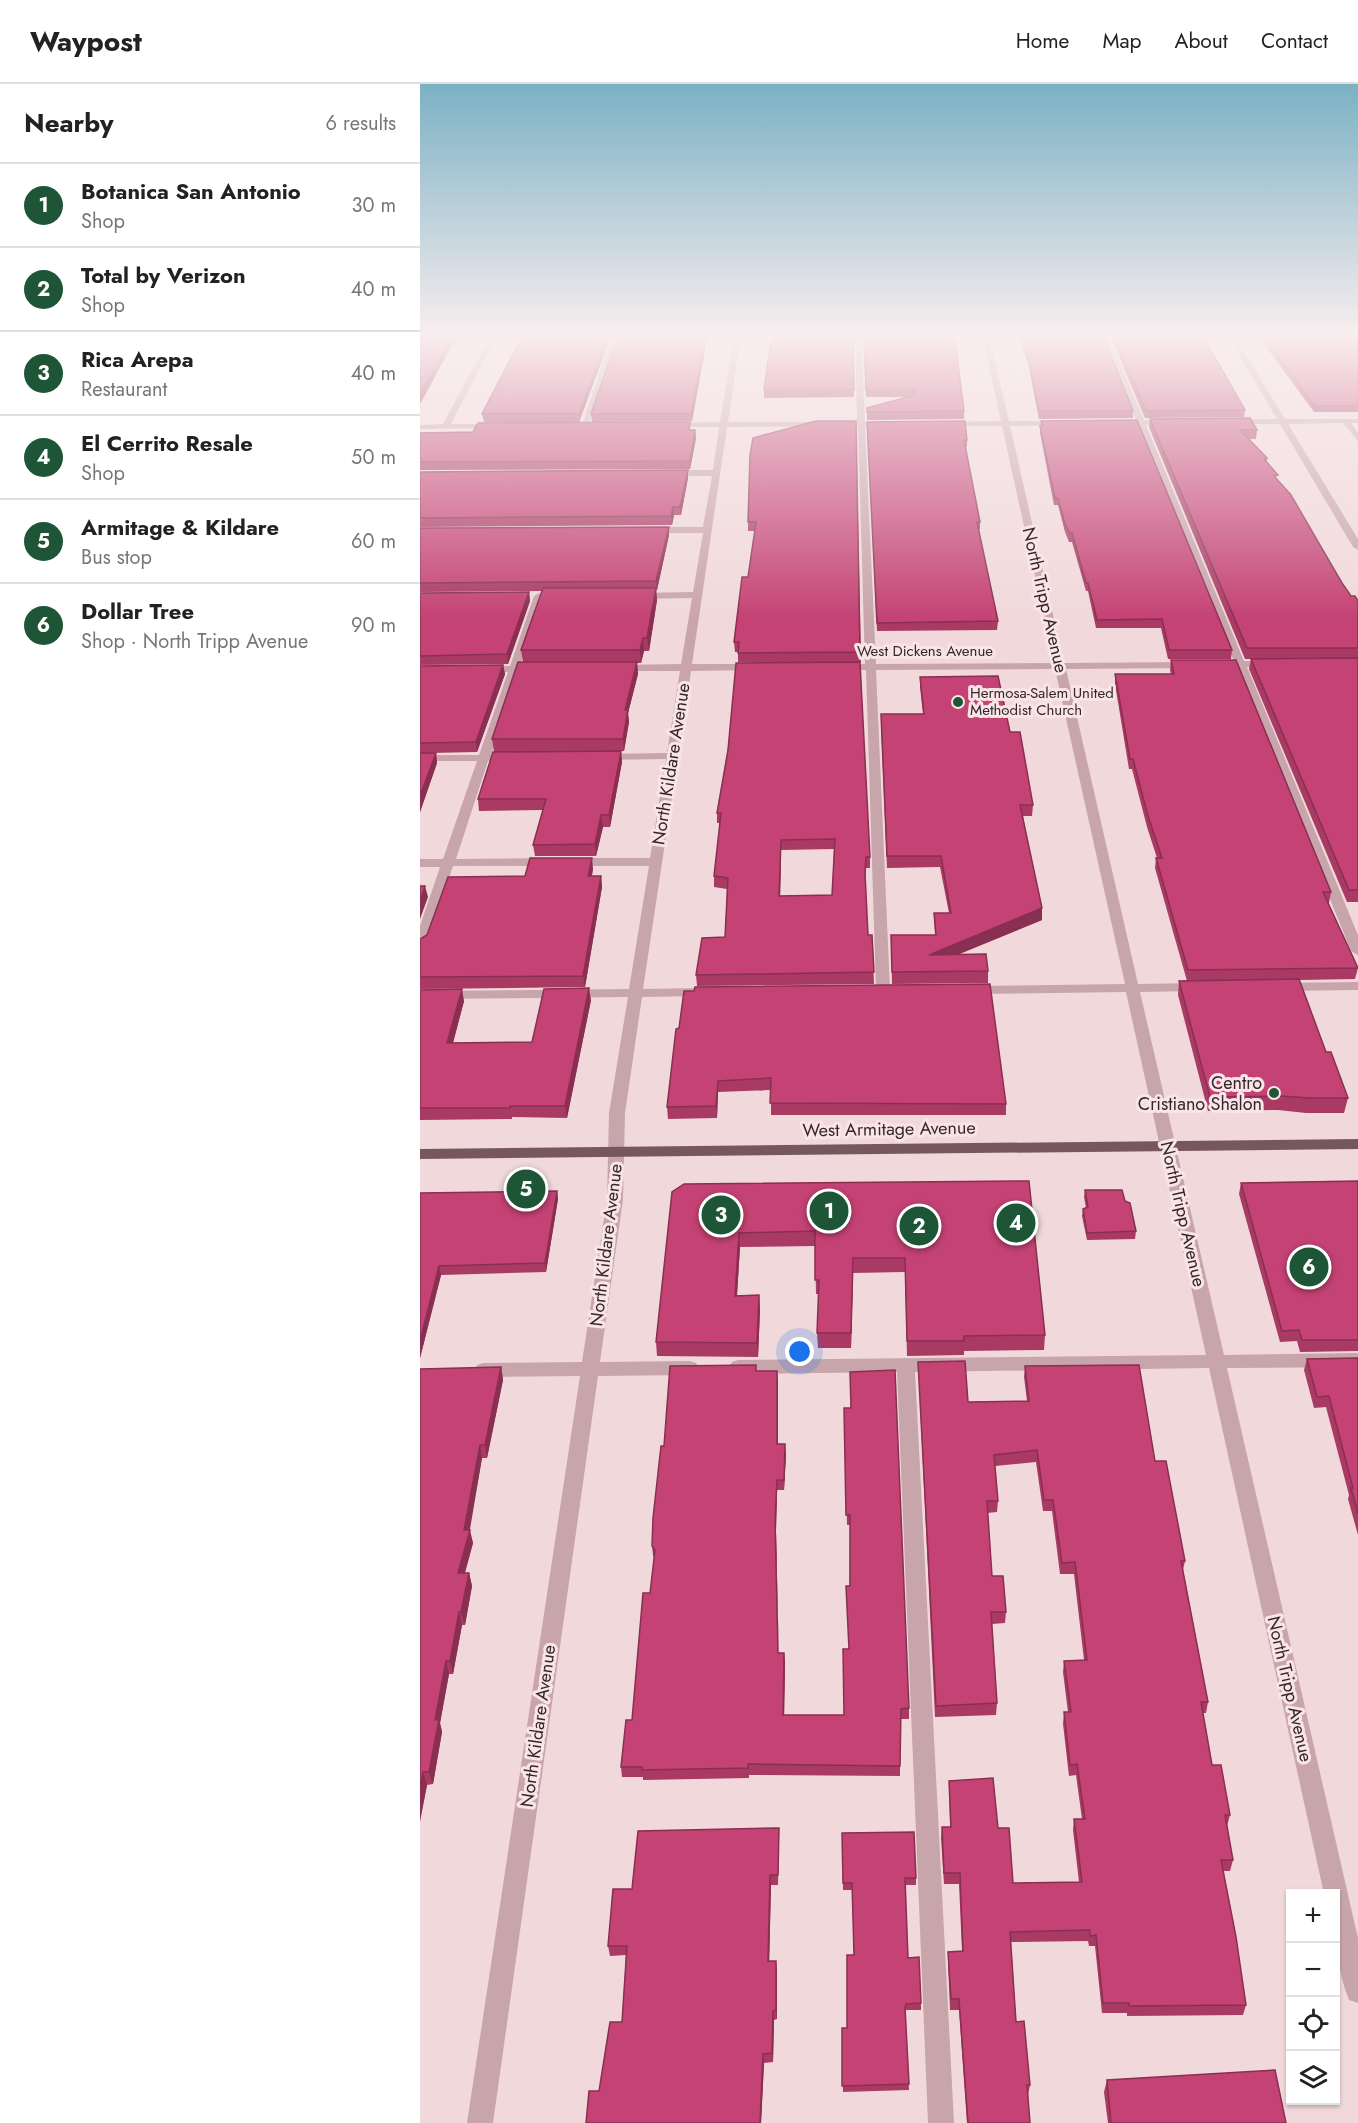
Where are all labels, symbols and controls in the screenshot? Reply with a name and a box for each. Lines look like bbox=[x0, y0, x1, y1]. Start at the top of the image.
text: Waypost bbox=[30, 21, 142, 62]
text: Home bbox=[1016, 26, 1069, 56]
text: Map bbox=[1102, 26, 1142, 56]
text: About bbox=[1175, 26, 1228, 56]
text: Contact bbox=[1261, 26, 1328, 56]
text: Nearby bbox=[24, 104, 113, 142]
text: 6 results bbox=[326, 109, 396, 138]
text: Botanica San Antonio bbox=[81, 175, 301, 207]
text: 1 bbox=[38, 191, 49, 220]
text: 30 m bbox=[351, 191, 396, 220]
text: Shop bbox=[81, 207, 125, 236]
text: Total by Verizon bbox=[81, 259, 246, 291]
text: 2 bbox=[37, 275, 50, 304]
text: 40 m bbox=[351, 275, 396, 304]
text: Shop bbox=[81, 291, 125, 320]
text: Rica Arepa bbox=[81, 343, 194, 375]
text: 3 bbox=[37, 359, 50, 388]
text: 40 m bbox=[351, 359, 396, 388]
text: Restaurant bbox=[81, 375, 167, 404]
text: El Cerrito Resale bbox=[81, 427, 253, 459]
text: 4 bbox=[37, 443, 50, 472]
text: 50 m bbox=[351, 443, 396, 472]
text: Shop bbox=[81, 459, 125, 488]
text: Armitage & Kildare bbox=[81, 511, 279, 543]
street label: North Tripp Avenue bbox=[1016, 525, 1074, 675]
text: 5 bbox=[37, 527, 50, 556]
text: 60 m bbox=[351, 527, 396, 556]
text: Bus stop bbox=[81, 543, 152, 572]
text: Dollar Tree bbox=[81, 595, 194, 627]
text: 6 bbox=[37, 611, 50, 640]
text: 90 m bbox=[351, 611, 396, 640]
text: Shop · North Tripp Avenue bbox=[81, 627, 308, 656]
street label: West Dickens Avenue bbox=[857, 640, 993, 662]
street label: North Kildare Avenue bbox=[645, 681, 697, 847]
place label: Hermosa-Salem United Methodist Church bbox=[970, 682, 1114, 721]
marker: Hermosa-Salem United Methodist Church bbox=[951, 695, 965, 709]
place label: Centro Cristiano Shalon bbox=[1138, 1070, 1262, 1117]
marker: Centro Cristiano Shalon bbox=[1267, 1086, 1281, 1100]
street label: West Armitage Avenue bbox=[802, 1114, 976, 1144]
street label: North Tripp Avenue bbox=[1154, 1139, 1212, 1289]
street label: North Kildare Avenue bbox=[583, 1162, 629, 1328]
pin: 5 bbox=[506, 1166, 546, 1212]
pin: 1 bbox=[810, 1188, 848, 1234]
pin: 3 bbox=[702, 1192, 740, 1238]
pin: 4 bbox=[996, 1200, 1036, 1246]
pin: 2 bbox=[900, 1204, 938, 1248]
pin: 6 bbox=[1290, 1244, 1328, 1290]
your location bbox=[785, 1337, 814, 1366]
street label: North Tripp Avenue bbox=[1261, 1614, 1319, 1764]
street label: North Kildare Avenue bbox=[514, 1643, 562, 1809]
map controls bbox=[1286, 1889, 1340, 2105]
button: + bbox=[1286, 1889, 1340, 1943]
button: − bbox=[1286, 1943, 1340, 1997]
button: locate bbox=[1286, 1997, 1340, 2051]
button: layers bbox=[1286, 2051, 1340, 2105]

